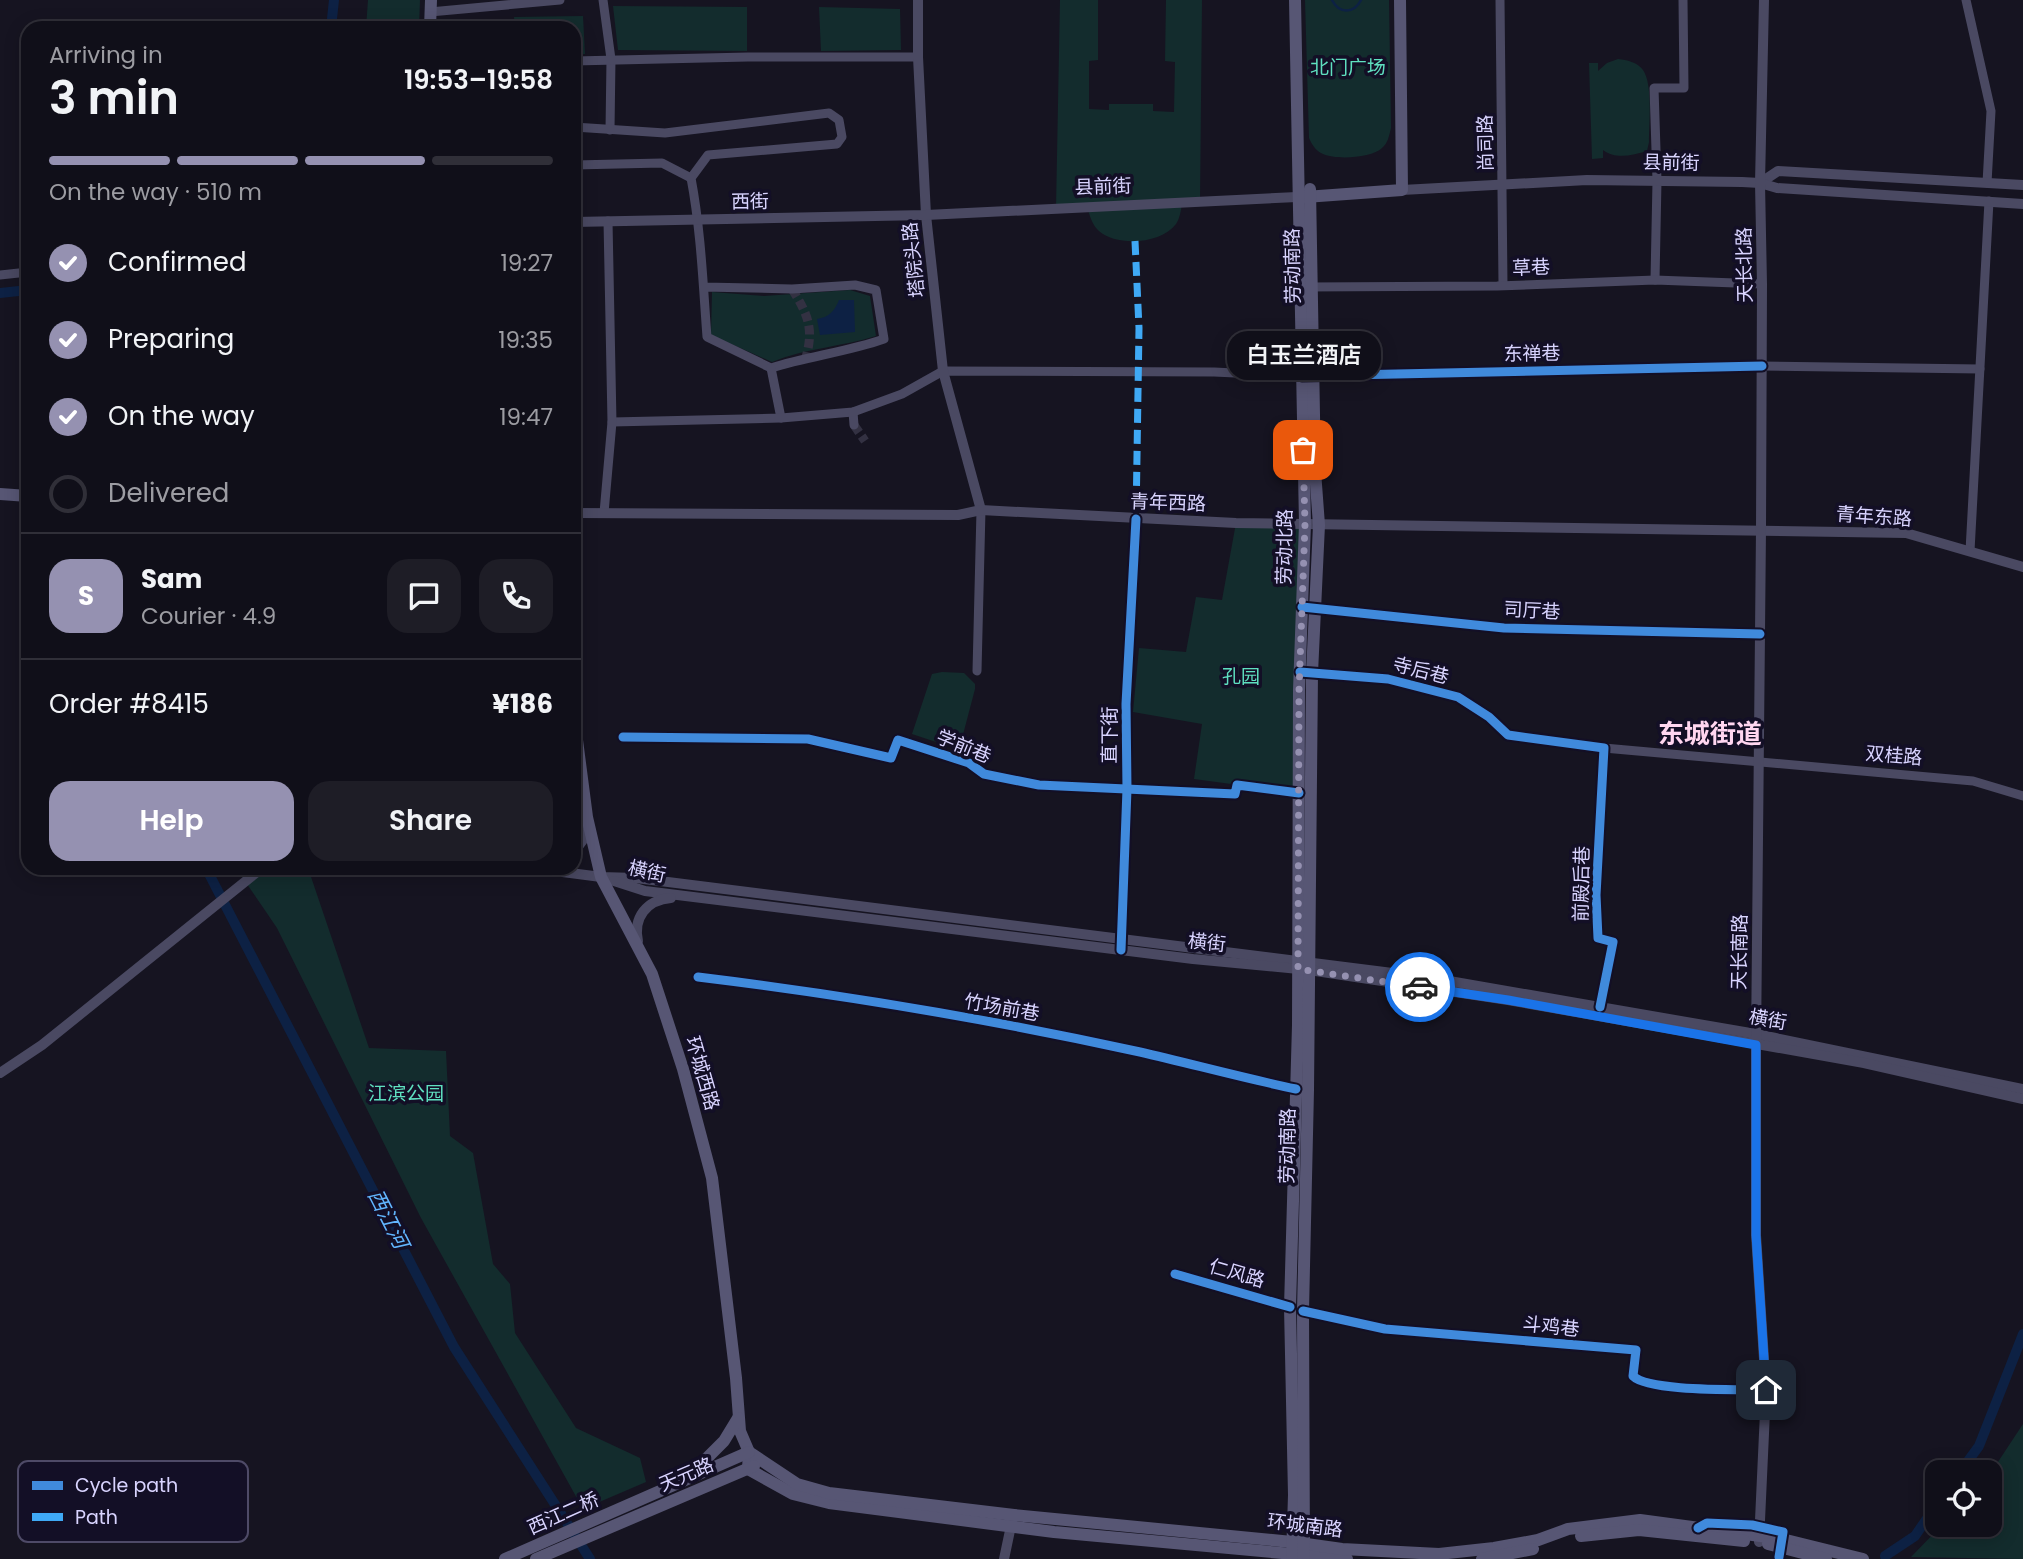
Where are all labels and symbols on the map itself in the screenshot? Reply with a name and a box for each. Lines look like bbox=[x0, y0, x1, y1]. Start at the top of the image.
park label: 北门广场 bbox=[1310, 54, 1386, 81]
street label: 尚司路 bbox=[1472, 114, 1499, 172]
street label: 县前街 bbox=[1642, 149, 1700, 176]
street label: 县前街 bbox=[1074, 172, 1132, 201]
street label: 西街 bbox=[731, 188, 769, 215]
street label: 塔院头路 bbox=[896, 221, 931, 299]
street label: 天长北路 bbox=[1730, 227, 1759, 303]
street label: 劳动南路 bbox=[1278, 228, 1307, 304]
street label: 草巷 bbox=[1512, 253, 1550, 282]
callout: 白玉兰酒店 bbox=[1226, 331, 1380, 380]
street label: 东禅巷 bbox=[1503, 340, 1561, 367]
pin bbox=[1273, 420, 1333, 480]
street label: 青年西路 bbox=[1130, 488, 1206, 517]
street label: 青年东路 bbox=[1835, 500, 1913, 533]
street label: 劳动北路 bbox=[1270, 509, 1299, 585]
street label: 司厅巷 bbox=[1503, 596, 1561, 625]
street label: 寺后巷 bbox=[1390, 650, 1452, 690]
park label: 孔园 bbox=[1222, 663, 1260, 690]
street label: 直下街 bbox=[1096, 706, 1123, 764]
district label: 东城街道 bbox=[1658, 716, 1762, 752]
street label: 学前巷 bbox=[932, 723, 995, 770]
street label: 双桂路 bbox=[1864, 740, 1924, 771]
street label: 前殿后巷 bbox=[1567, 846, 1596, 922]
street label: 横街 bbox=[625, 854, 668, 889]
street label: 天长南路 bbox=[1725, 914, 1754, 990]
street label: 横街 bbox=[1187, 927, 1227, 958]
courier bbox=[1385, 952, 1455, 1022]
street label: 竹场前巷 bbox=[962, 988, 1042, 1027]
street label: 横街 bbox=[1747, 1003, 1789, 1036]
street label: 环城西路 bbox=[679, 1033, 726, 1113]
park label: 江滨公园 bbox=[368, 1080, 444, 1107]
street label: 劳动南路 bbox=[1273, 1108, 1302, 1184]
water label: 西江河 bbox=[361, 1184, 417, 1257]
street label: 仁风路 bbox=[1206, 1253, 1268, 1294]
street label: 斗鸡巷 bbox=[1521, 1310, 1581, 1343]
pin bbox=[1736, 1360, 1796, 1420]
street label: 天元路 bbox=[655, 1451, 718, 1498]
legend bbox=[18, 1461, 248, 1542]
text: Cycle path bbox=[75, 1472, 178, 1499]
street label: 西江二桥 bbox=[523, 1486, 603, 1541]
text: Path bbox=[75, 1504, 118, 1531]
street label: 环城南路 bbox=[1266, 1507, 1344, 1544]

